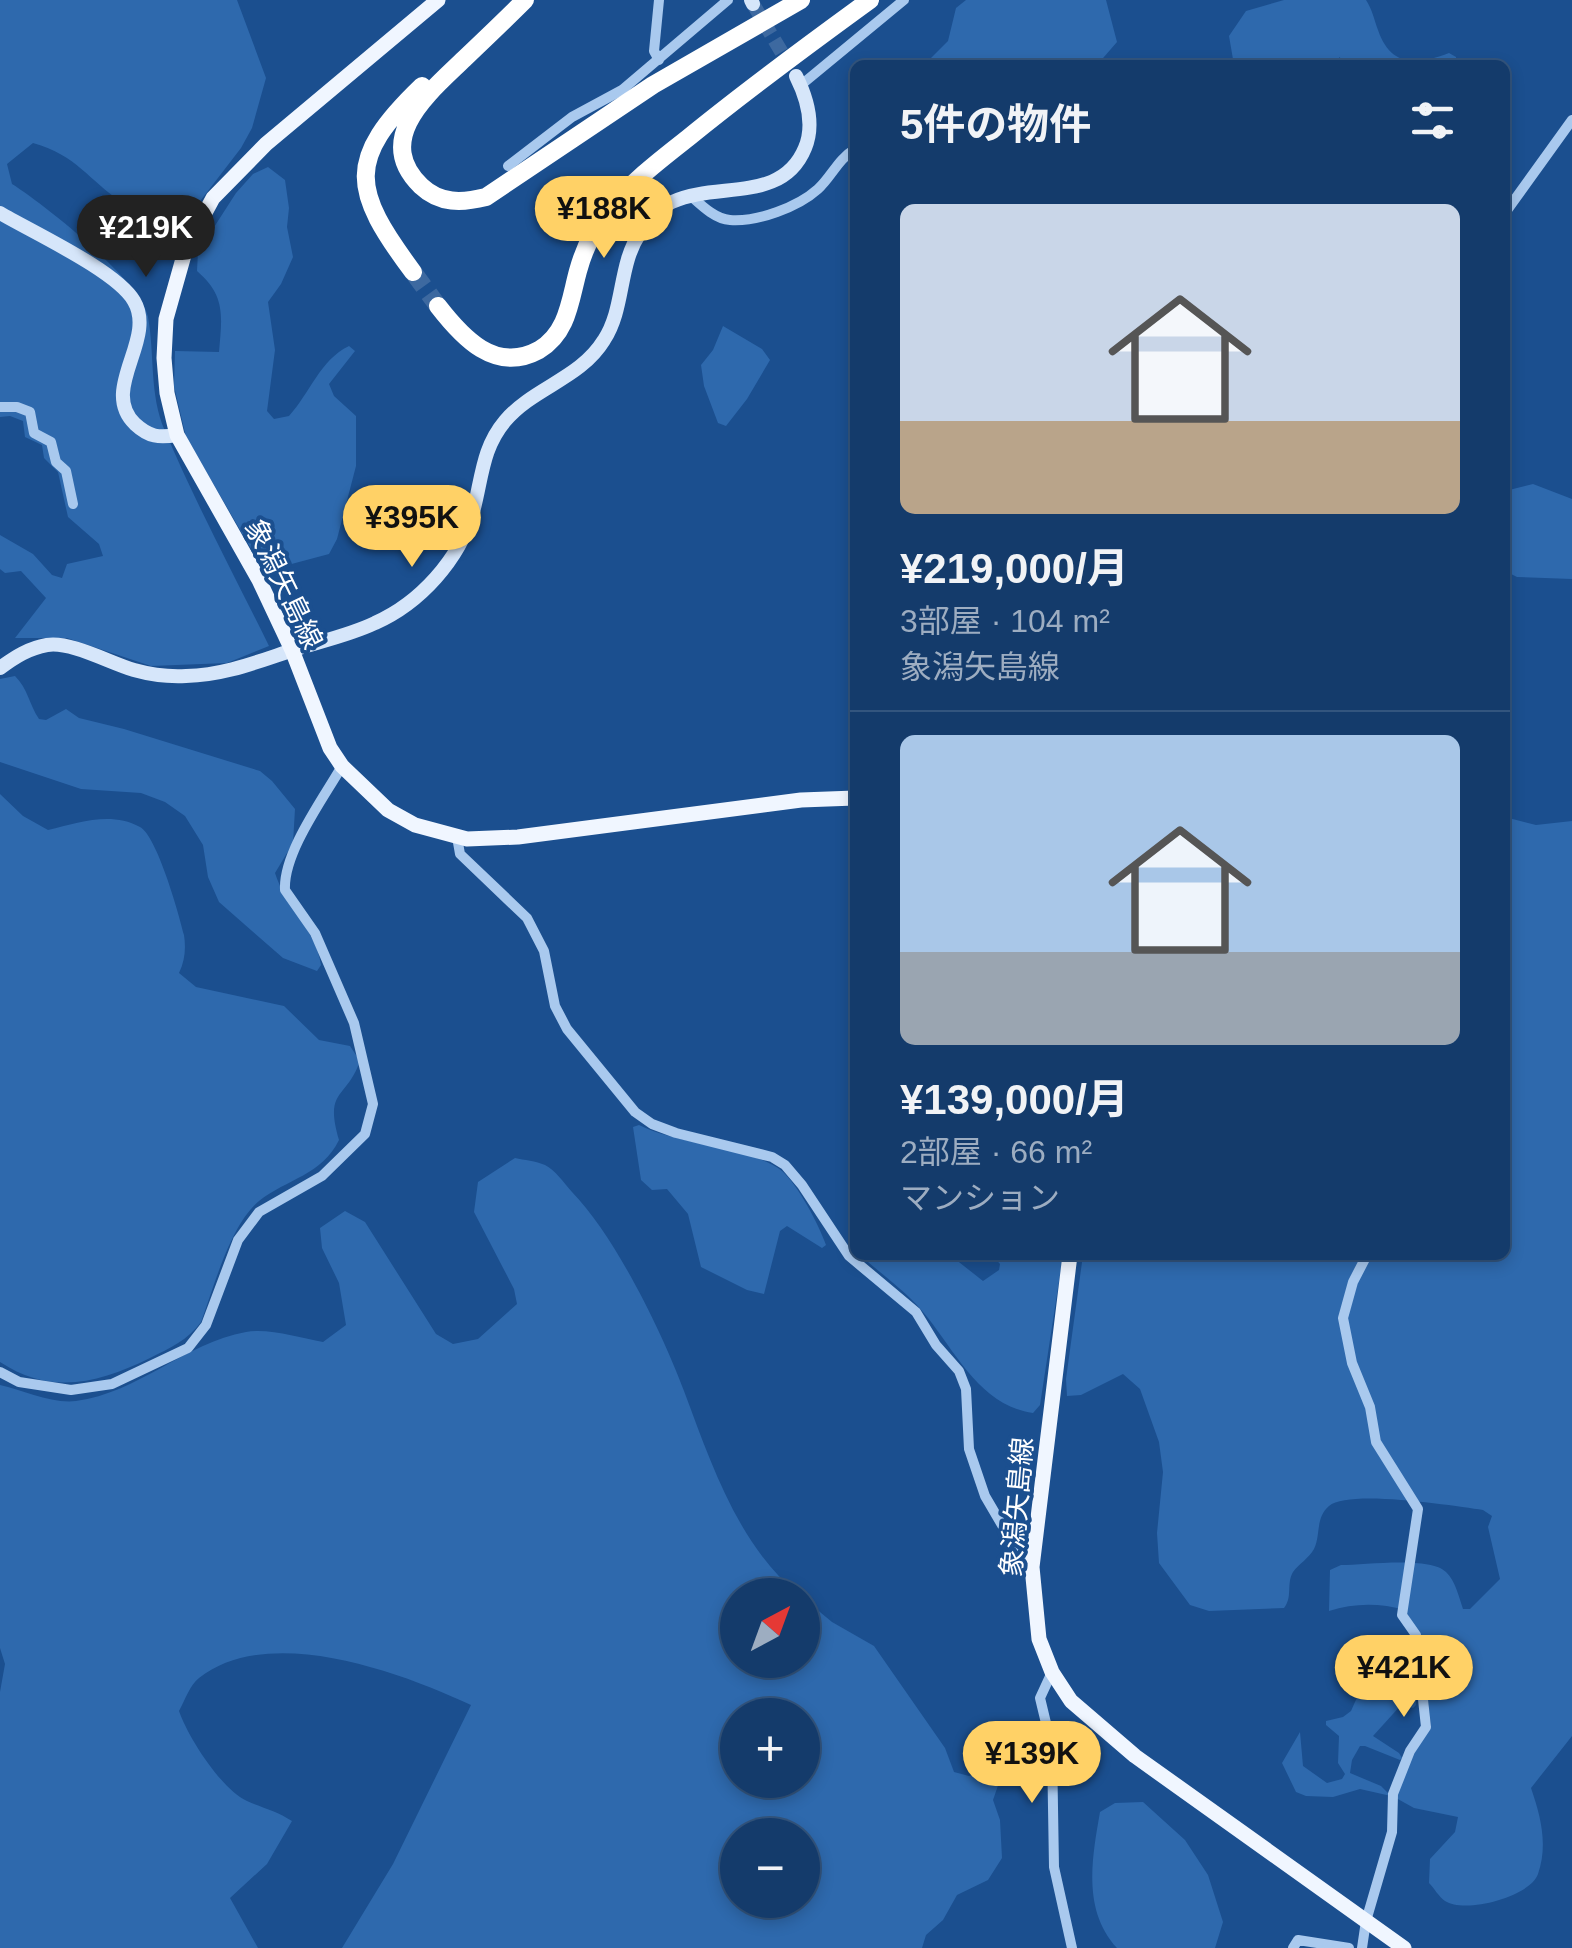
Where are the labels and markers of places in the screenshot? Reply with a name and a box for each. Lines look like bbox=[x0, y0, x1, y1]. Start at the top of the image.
pin: ¥188K bbox=[534, 176, 674, 261]
pin: ¥219K bbox=[76, 195, 216, 280]
pin: ¥395K bbox=[342, 485, 482, 570]
pin: ¥421K bbox=[1334, 1635, 1474, 1720]
pin: ¥139K bbox=[962, 1721, 1102, 1806]

